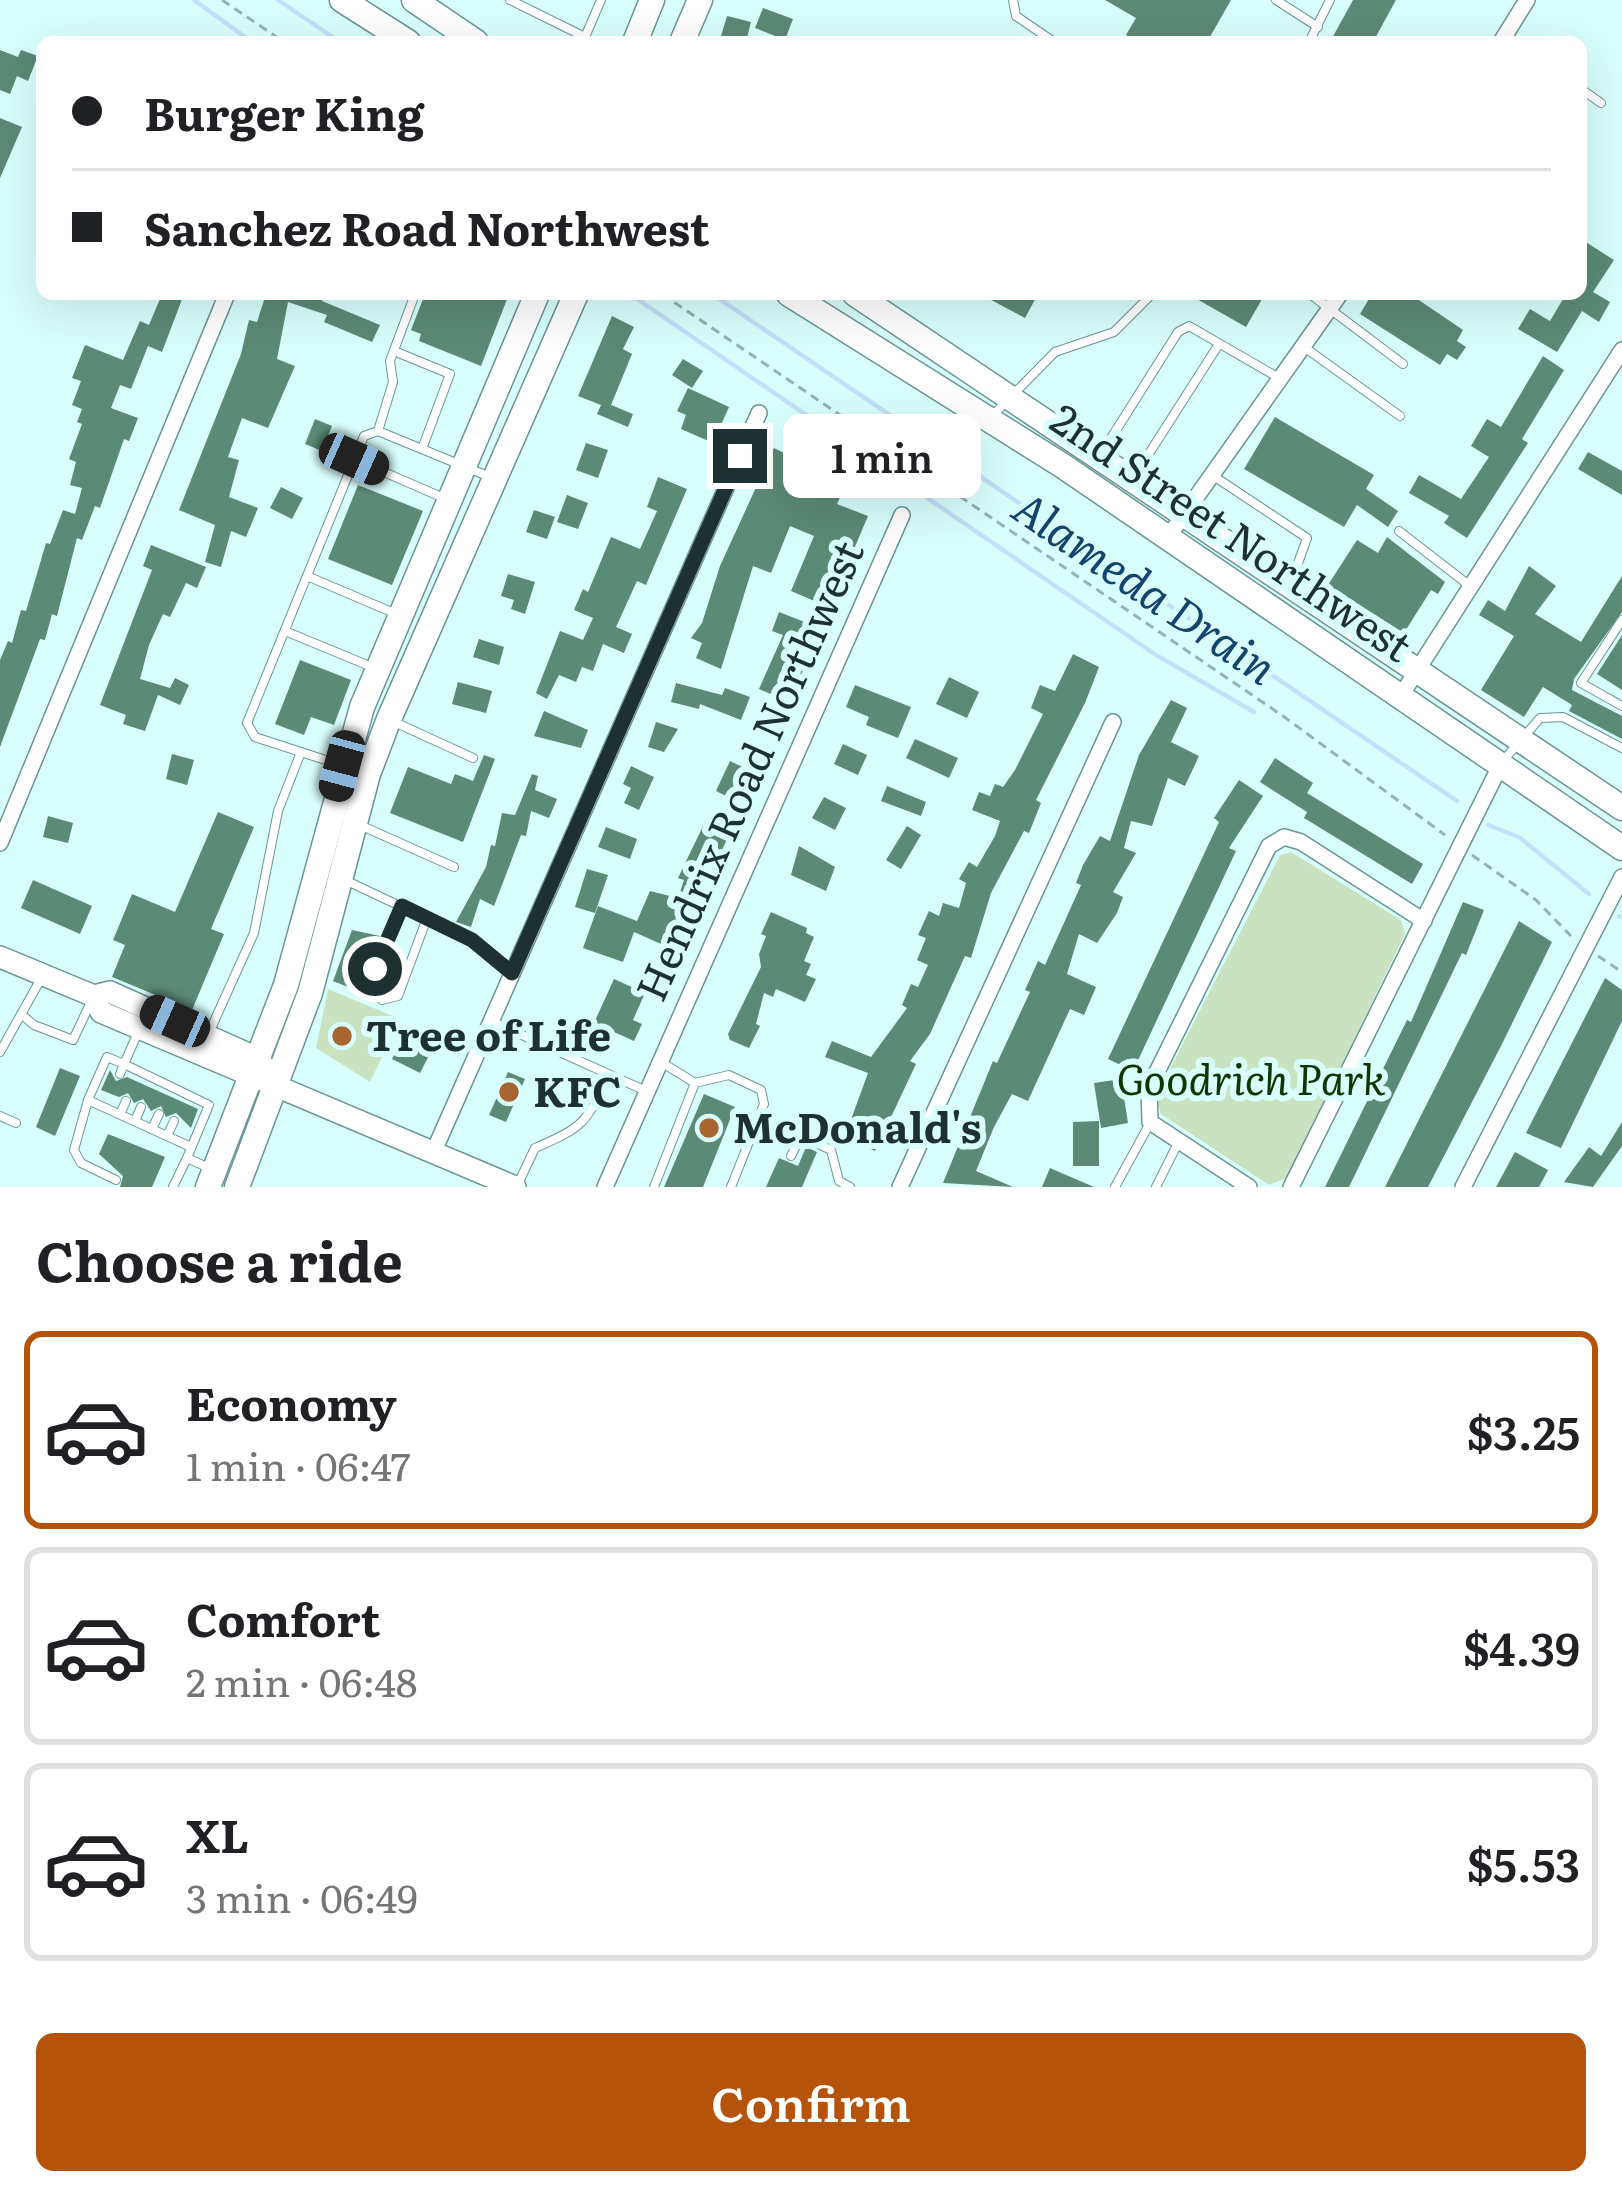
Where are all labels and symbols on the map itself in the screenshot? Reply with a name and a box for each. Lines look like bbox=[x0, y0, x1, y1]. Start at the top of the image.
street label: 2nd Street Northwest bbox=[1040, 386, 1426, 675]
callout: 1 min bbox=[782, 414, 980, 498]
car bbox=[314, 428, 394, 490]
route end bbox=[713, 429, 767, 483]
water label: Alameda Drain bbox=[1001, 472, 1291, 698]
street label: Hendrix Road Northwest bbox=[618, 530, 877, 1010]
car bbox=[315, 727, 369, 805]
route start bbox=[348, 942, 402, 996]
car bbox=[135, 990, 215, 1052]
place label: Tree of Life bbox=[366, 1002, 611, 1064]
marker: Tree of Life bbox=[329, 1023, 355, 1049]
park label: Goodrich Park bbox=[1116, 1046, 1386, 1108]
place label: KFC bbox=[533, 1058, 622, 1120]
marker: KFC bbox=[496, 1079, 522, 1105]
place label: McDonald's bbox=[733, 1094, 981, 1156]
marker: McDonald's bbox=[696, 1115, 722, 1141]

